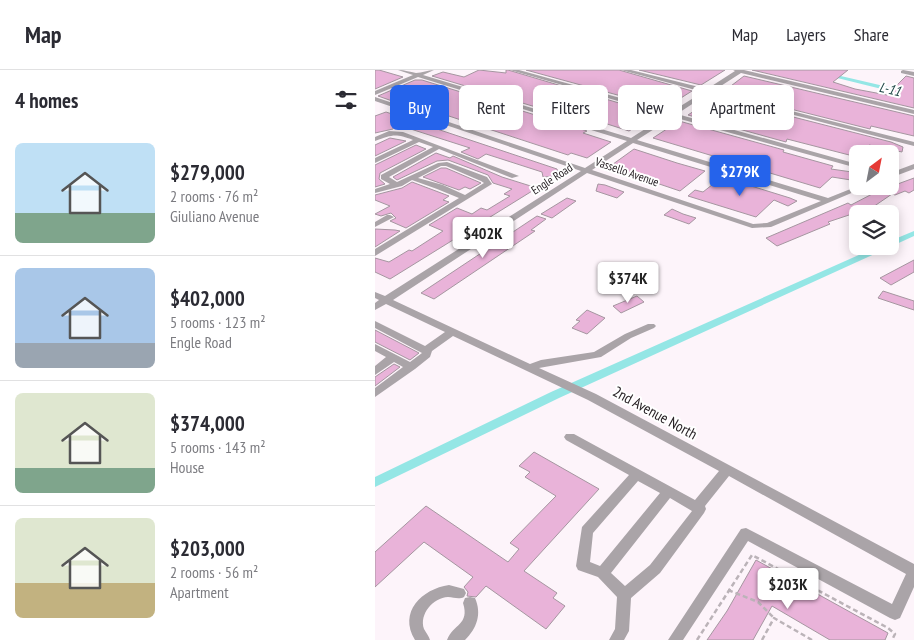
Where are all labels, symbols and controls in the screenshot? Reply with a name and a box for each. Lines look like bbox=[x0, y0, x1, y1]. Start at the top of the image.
text: Map bbox=[25, 19, 62, 50]
text: Map bbox=[732, 23, 758, 46]
text: Layers bbox=[786, 23, 826, 46]
text: Share bbox=[854, 23, 889, 46]
water label: L-11 bbox=[877, 78, 903, 100]
chip: Buy bbox=[390, 85, 449, 130]
chip: Rent bbox=[459, 85, 523, 130]
chip: Filters bbox=[533, 85, 608, 130]
chip: New bbox=[618, 85, 682, 130]
chip: Apartment bbox=[692, 85, 794, 130]
icon: filters bbox=[332, 86, 360, 114]
text: 4 homes bbox=[15, 87, 78, 114]
north arrow bbox=[849, 145, 899, 195]
map controls bbox=[849, 145, 899, 255]
street label: Vassello Avenue bbox=[592, 153, 661, 189]
pin: $279K bbox=[705, 154, 775, 197]
text: $279,000 bbox=[170, 159, 245, 186]
street label: Engle Road bbox=[528, 160, 575, 197]
text: $279K bbox=[721, 161, 759, 181]
icon: home bbox=[55, 163, 115, 223]
text: 2 rooms · 76 m² bbox=[170, 186, 258, 206]
button: layers bbox=[849, 205, 899, 255]
text: Giuliano Avenue bbox=[170, 206, 259, 226]
pin: $402K bbox=[448, 216, 518, 259]
text: $402K bbox=[464, 223, 502, 243]
pin: $374K bbox=[593, 262, 663, 304]
text: $374K bbox=[609, 268, 647, 288]
text: $402,000 bbox=[170, 285, 245, 312]
icon: home bbox=[55, 288, 115, 348]
text: 5 rooms · 123 m² bbox=[170, 312, 266, 332]
text: Engle Road bbox=[170, 332, 232, 352]
street label: 2nd Avenue North bbox=[610, 382, 701, 444]
text: $374,000 bbox=[170, 410, 245, 437]
icon: home bbox=[55, 413, 115, 473]
text: 5 rooms · 143 m² bbox=[170, 437, 266, 457]
text: House bbox=[170, 457, 204, 477]
text: $203,000 bbox=[170, 535, 245, 562]
icon: home bbox=[55, 538, 115, 598]
text: 2 rooms · 56 m² bbox=[170, 562, 258, 582]
pin: $203K bbox=[753, 568, 823, 610]
text: $203K bbox=[769, 574, 807, 594]
text: Apartment bbox=[170, 582, 229, 602]

